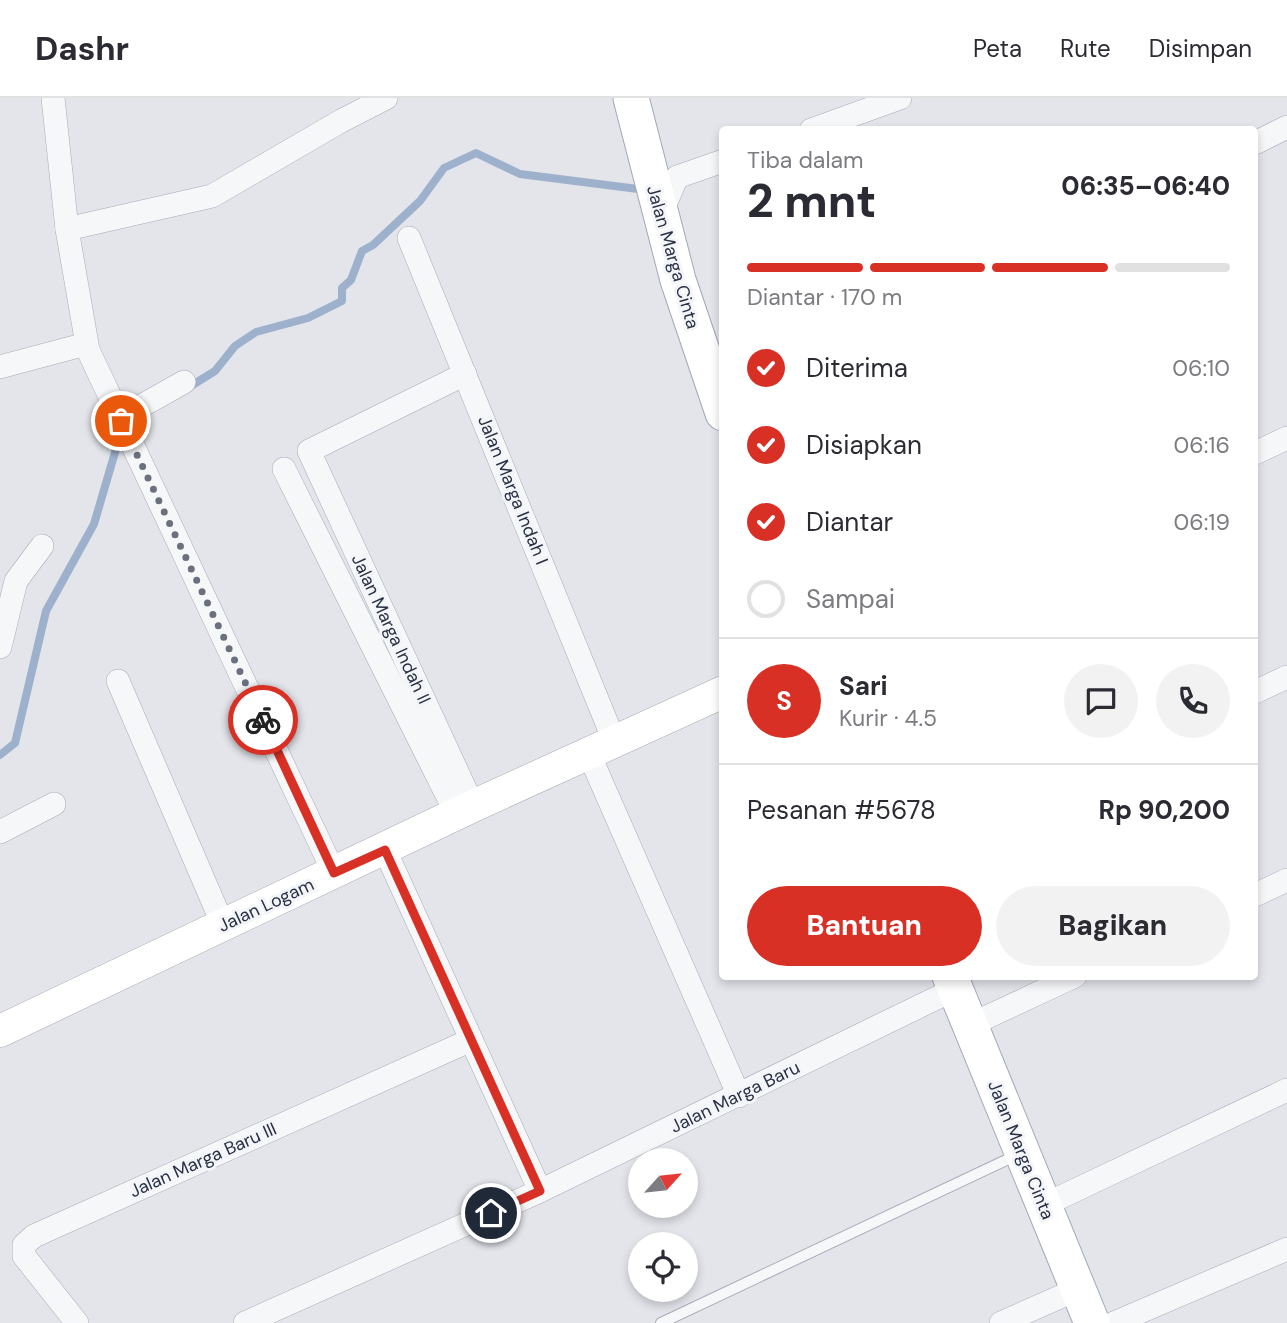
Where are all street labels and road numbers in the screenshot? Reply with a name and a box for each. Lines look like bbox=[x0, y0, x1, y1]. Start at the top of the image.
street label: Jalan Marga Cinta bbox=[641, 182, 705, 332]
street label: Jalan Marga Indah I bbox=[472, 412, 554, 568]
street label: Jalan Marga Indah II bbox=[346, 550, 436, 708]
street label: Jalan Logam bbox=[214, 872, 318, 938]
street label: Jalan Marga Baru bbox=[666, 1055, 804, 1139]
street label: Jalan Marga Cinta bbox=[982, 1077, 1060, 1223]
street label: Jalan Marga Baru III bbox=[126, 1117, 280, 1203]

